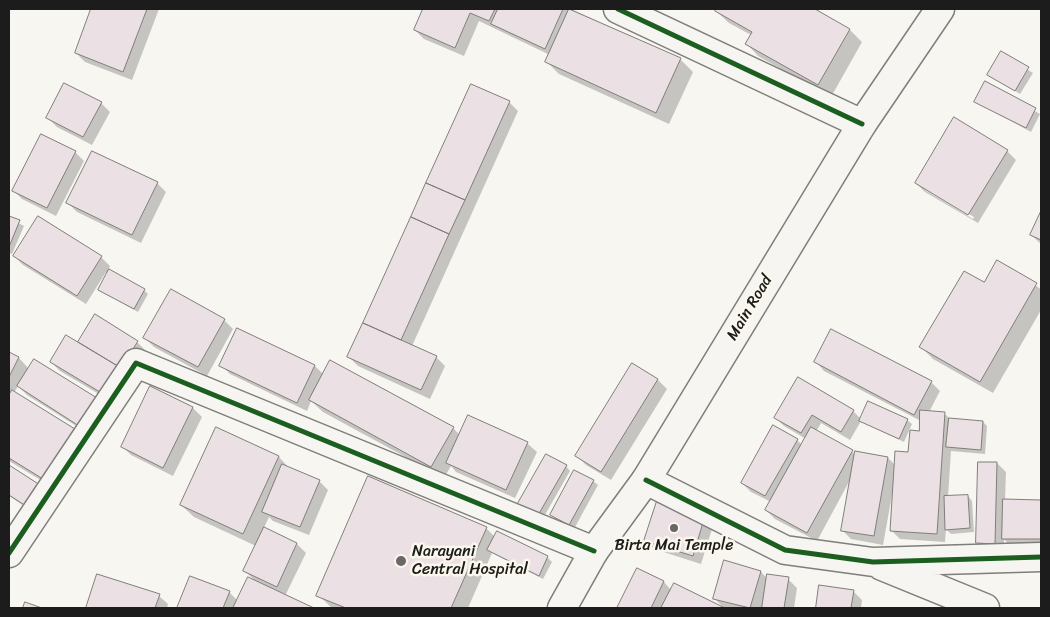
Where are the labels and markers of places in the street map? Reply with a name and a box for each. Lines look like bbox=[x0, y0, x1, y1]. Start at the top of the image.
marker: Birta Mai Temple bbox=[668, 522, 680, 534]
place label: Birta Mai Temple bbox=[614, 536, 734, 556]
place label: Narayani Central Hospital bbox=[412, 542, 528, 580]
marker: Narayani Central Hospital bbox=[394, 554, 408, 568]

